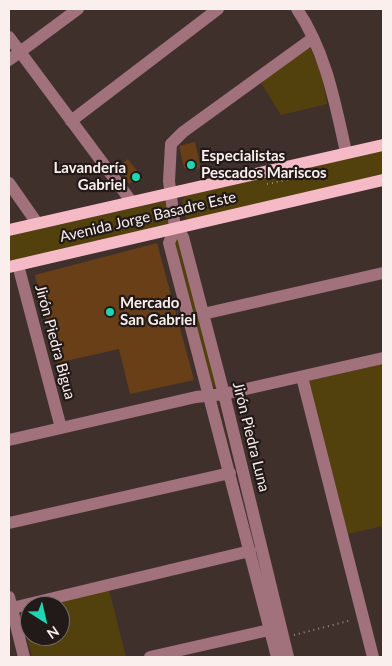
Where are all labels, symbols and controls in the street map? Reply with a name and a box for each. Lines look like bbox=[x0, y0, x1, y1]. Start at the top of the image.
place label: Especialistas Pescados Mariscos bbox=[201, 147, 327, 182]
place label: Lavandería Gabriel bbox=[53, 159, 126, 194]
marker: Especialistas Pescados Mariscos bbox=[185, 159, 197, 171]
marker: Lavandería Gabriel bbox=[130, 171, 142, 183]
street label: Avenida Jorge Basadre Este bbox=[58, 188, 238, 246]
street label: Jirón Piedra Bigua bbox=[31, 283, 79, 401]
place label: Mercado San Gabriel bbox=[120, 294, 196, 329]
marker: Mercado San Gabriel bbox=[104, 306, 116, 318]
street label: Jirón Piedra Luna bbox=[229, 380, 273, 494]
north arrow bbox=[20, 596, 70, 646]
text: N bbox=[44, 623, 63, 643]

